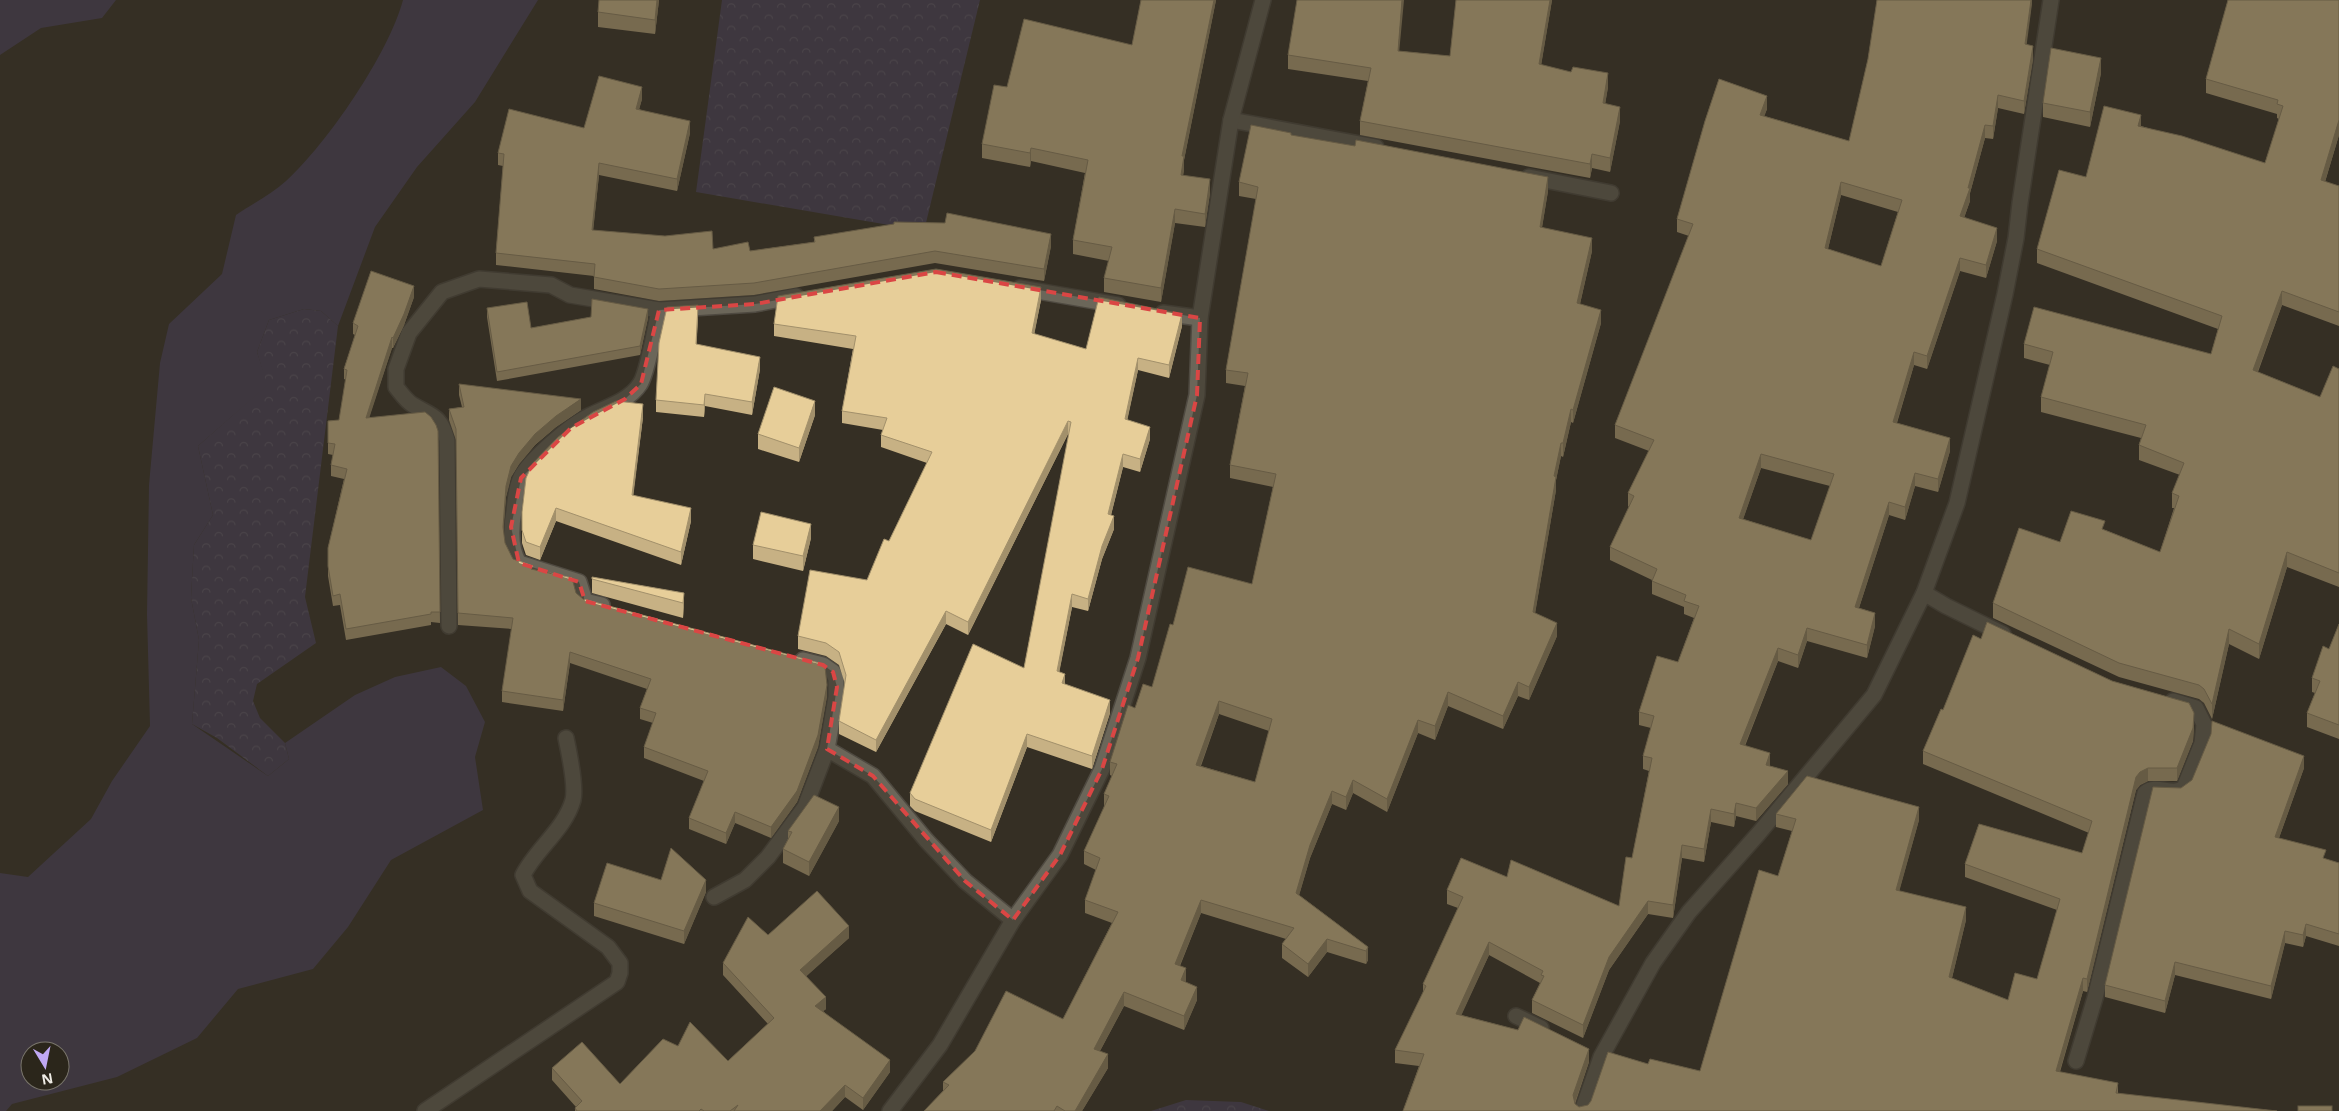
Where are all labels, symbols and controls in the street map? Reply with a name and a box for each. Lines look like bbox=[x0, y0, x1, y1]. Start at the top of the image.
north arrow bbox=[20, 1041, 70, 1091]
text: N bbox=[40, 1069, 55, 1090]

